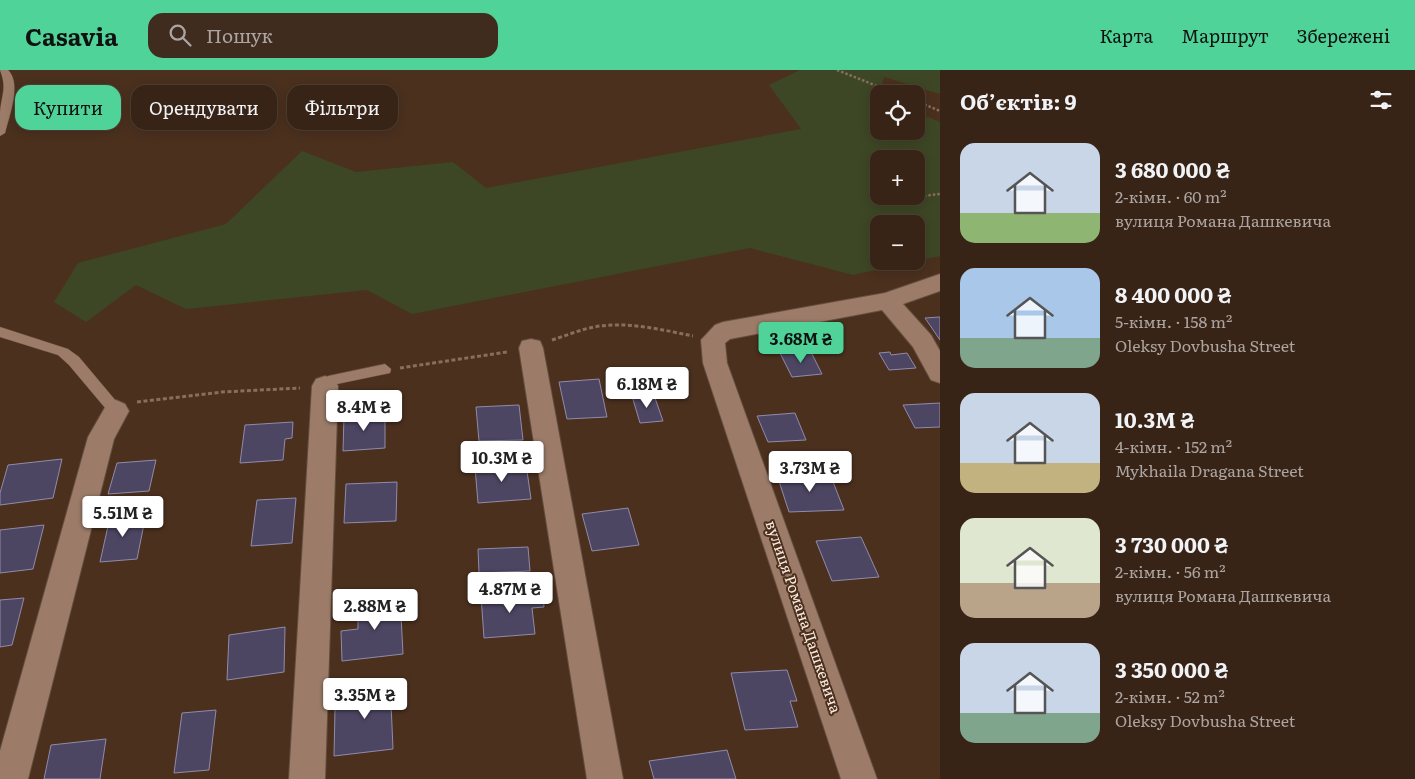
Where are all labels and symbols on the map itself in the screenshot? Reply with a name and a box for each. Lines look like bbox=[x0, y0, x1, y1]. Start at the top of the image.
pin: 3.68M ₴ bbox=[755, 322, 847, 364]
pin: 6.18M ₴ bbox=[601, 366, 693, 409]
pin: 8.4M ₴ bbox=[323, 390, 405, 432]
pin: 10.3M ₴ bbox=[456, 440, 548, 483]
pin: 3.73M ₴ bbox=[764, 450, 856, 493]
pin: 5.51M ₴ bbox=[77, 496, 169, 538]
street label: вулиця Романа Дашкевича bbox=[761, 517, 849, 717]
pin: 4.87M ₴ bbox=[464, 572, 556, 614]
pin: 2.88M ₴ bbox=[329, 588, 421, 631]
pin: 3.35M ₴ bbox=[319, 678, 411, 720]

